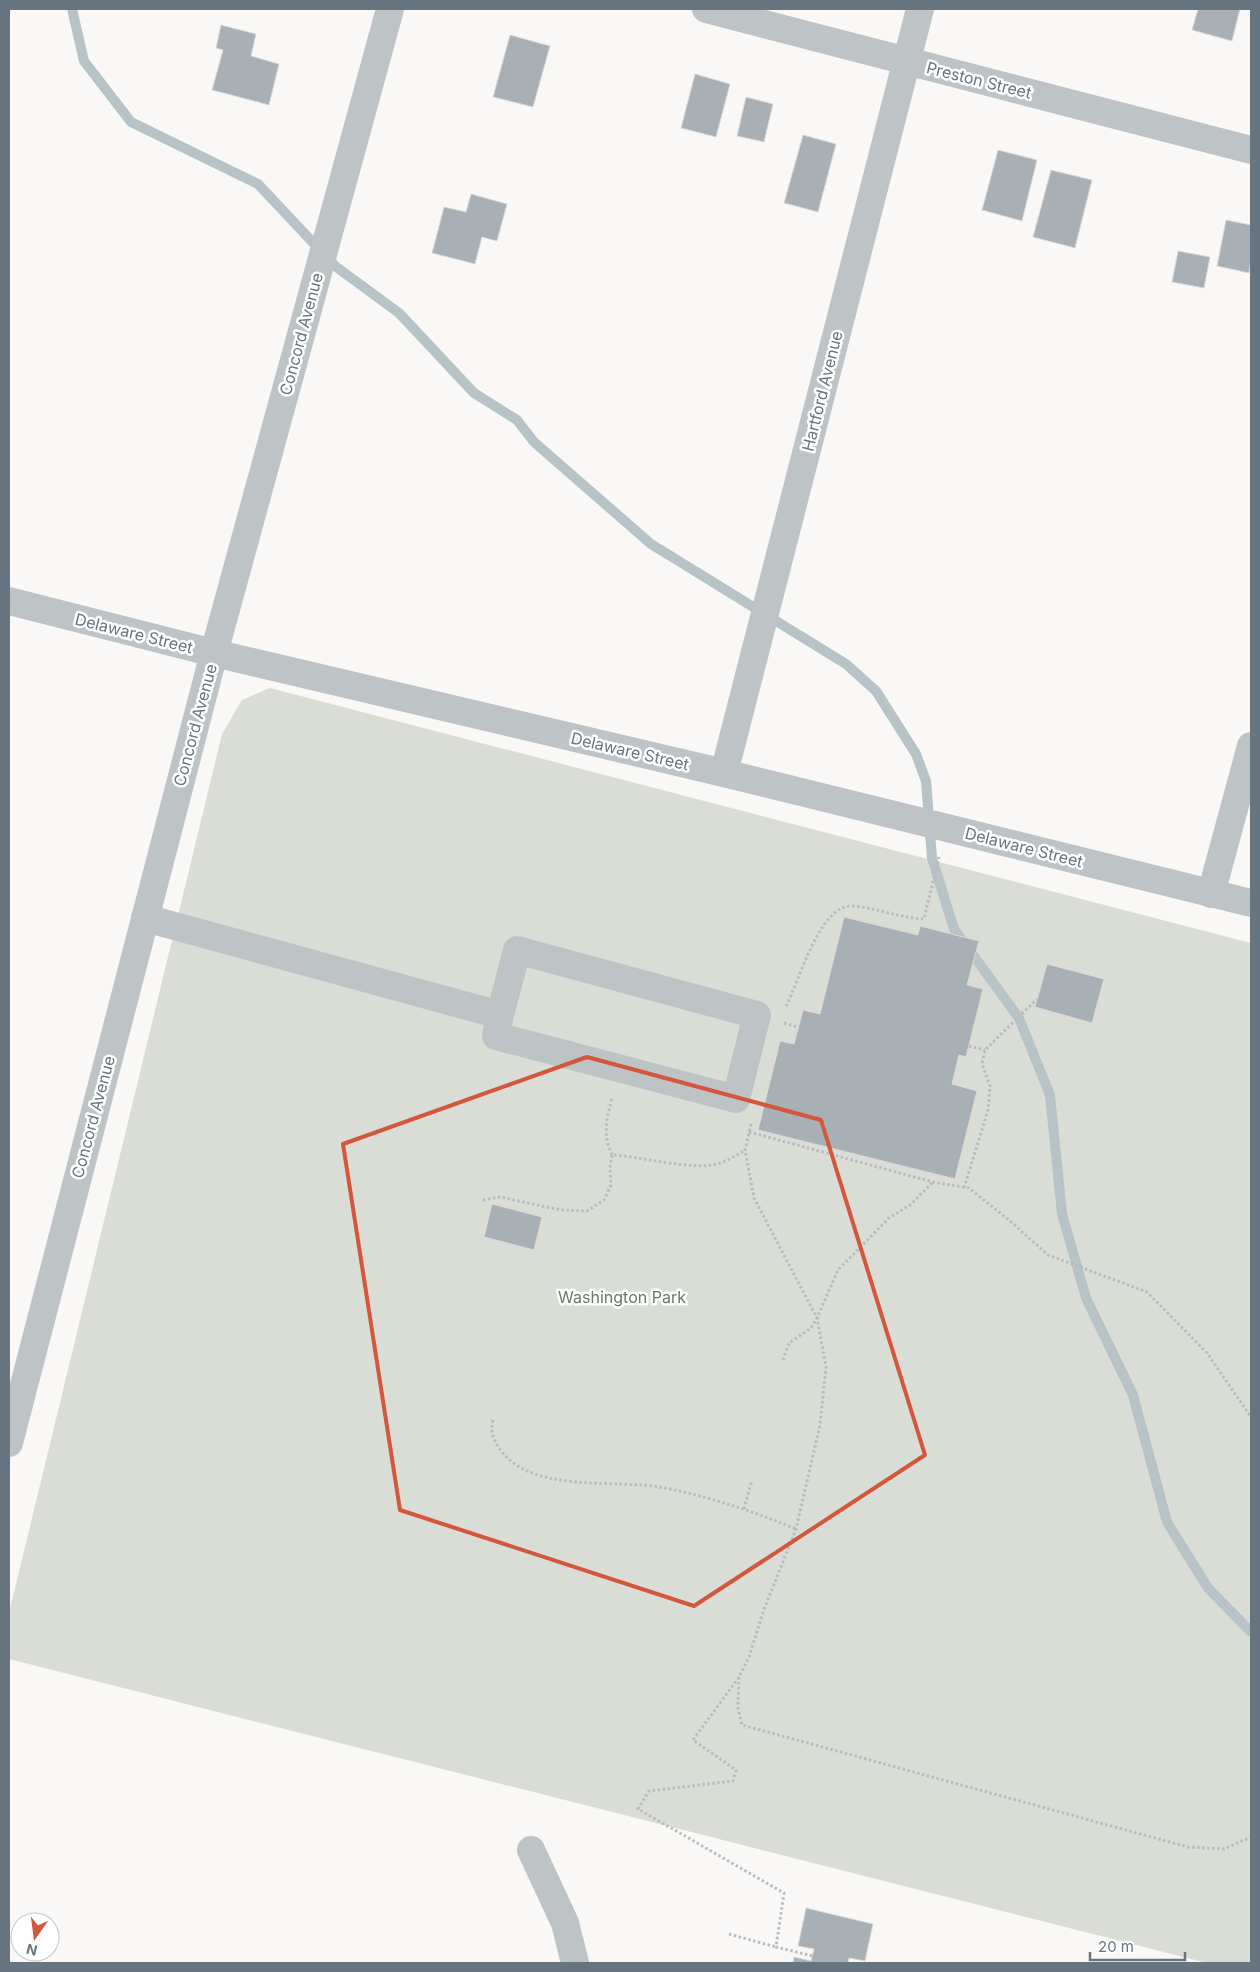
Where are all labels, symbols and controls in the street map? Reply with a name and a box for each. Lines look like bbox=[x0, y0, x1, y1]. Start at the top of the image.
street label: Preston Street bbox=[924, 57, 1034, 103]
street label: Concord Avenue bbox=[275, 271, 327, 397]
street label: Hartford Avenue bbox=[797, 329, 847, 453]
street label: Delaware Street bbox=[73, 609, 195, 657]
street label: Concord Avenue bbox=[169, 662, 221, 788]
street label: Delaware Street bbox=[569, 728, 691, 774]
street label: Delaware Street bbox=[963, 823, 1085, 871]
street label: Concord Avenue bbox=[67, 1054, 119, 1180]
park label: Washington Park bbox=[558, 1287, 686, 1307]
north arrow bbox=[10, 1912, 60, 1962]
scale bar bbox=[1090, 1930, 1185, 1962]
text: 20 m bbox=[1098, 1937, 1134, 1956]
text: N bbox=[25, 1941, 39, 1960]

